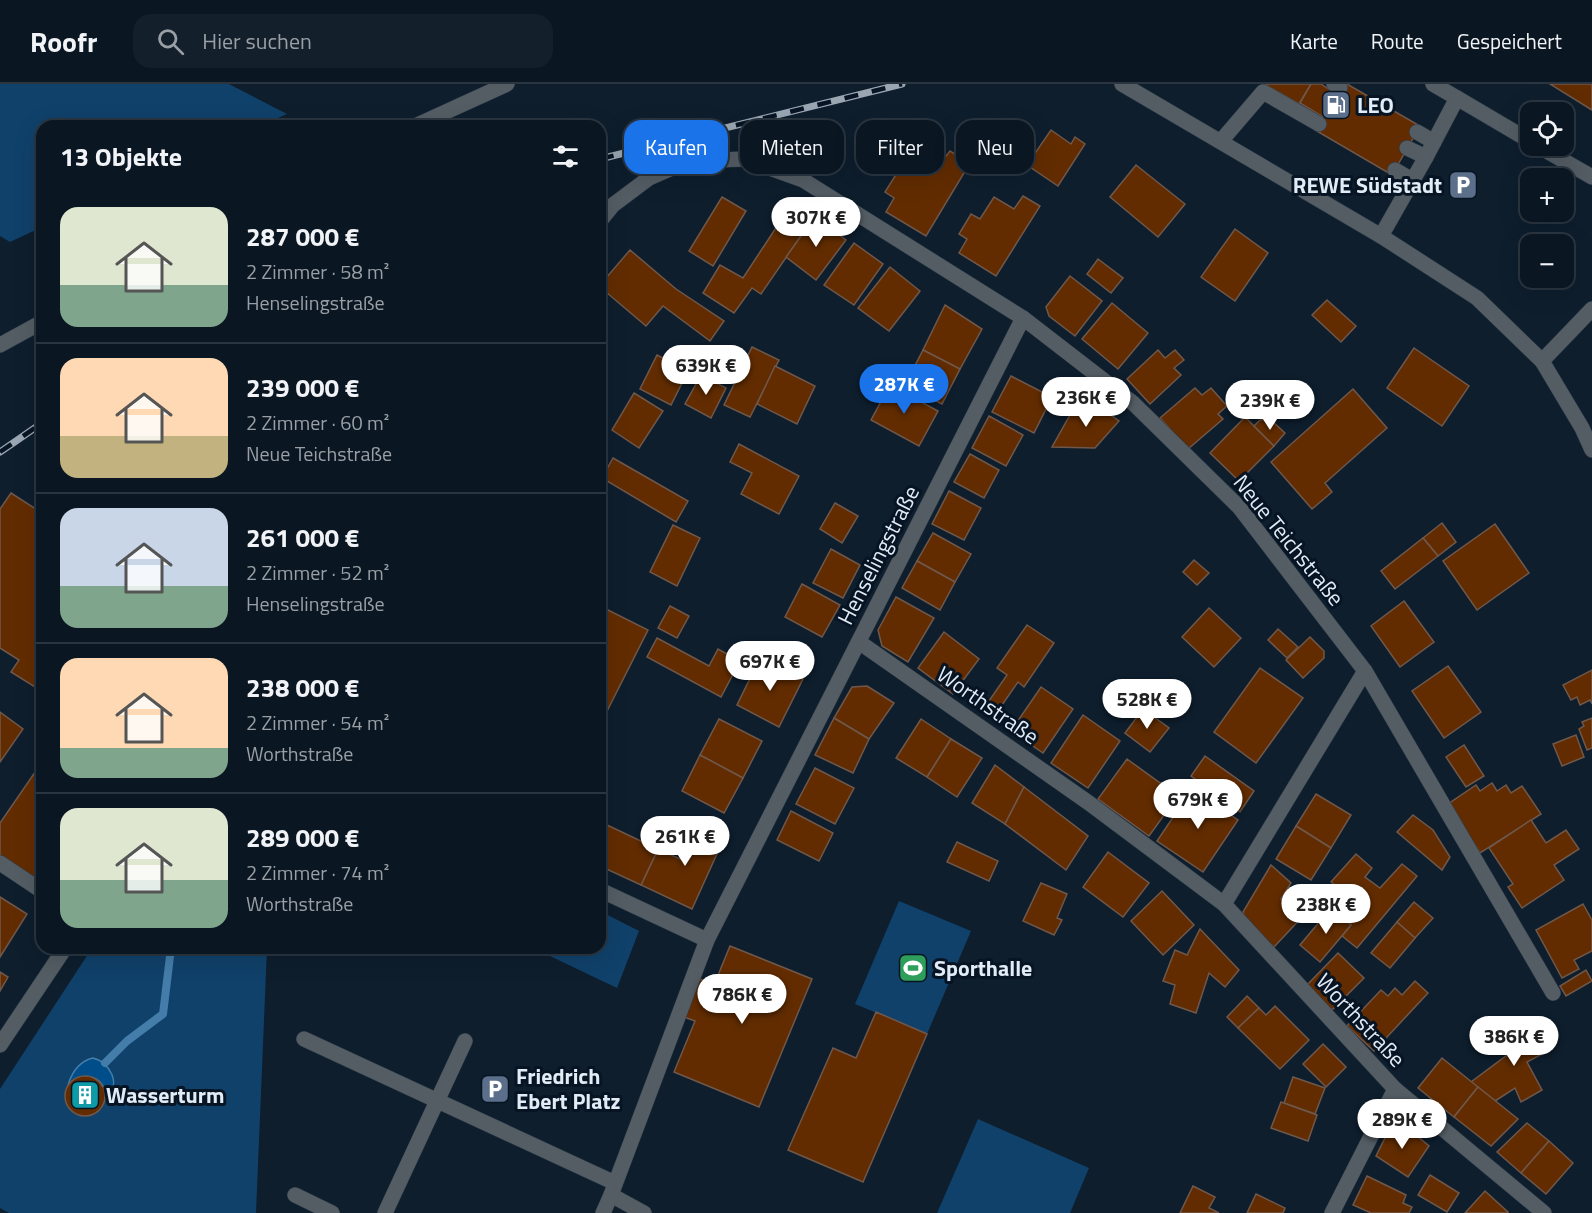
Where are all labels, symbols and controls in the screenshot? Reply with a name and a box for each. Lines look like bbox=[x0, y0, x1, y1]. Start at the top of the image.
search box bbox=[133, 14, 553, 68]
text: Roofr bbox=[30, 20, 97, 63]
text: Hier suchen bbox=[202, 24, 312, 58]
icon: search bbox=[154, 25, 187, 58]
text: Karte bbox=[1290, 25, 1338, 57]
text: Route bbox=[1371, 25, 1424, 57]
text: Gespeichert bbox=[1457, 25, 1562, 57]
place label: LEO bbox=[1357, 88, 1394, 122]
fuel station icon: LEO bbox=[1320, 89, 1352, 121]
map controls bbox=[1520, 102, 1574, 288]
button: locate bbox=[1520, 102, 1574, 156]
chip: Kaufen bbox=[624, 120, 728, 174]
chip: Mieten bbox=[740, 120, 844, 174]
chip: Filter bbox=[856, 120, 944, 174]
chip: Neu bbox=[956, 120, 1034, 174]
text: 13 Objekte bbox=[60, 137, 182, 176]
icon: filters bbox=[549, 140, 582, 173]
place label: REWE Südstadt bbox=[1293, 168, 1442, 202]
button: + bbox=[1520, 168, 1574, 222]
parking icon: REWE Südstadt bbox=[1447, 169, 1479, 201]
pin: 307K € bbox=[767, 197, 865, 248]
text: 307K € bbox=[785, 201, 847, 232]
text: 287 000 € bbox=[246, 217, 359, 256]
icon: home bbox=[108, 231, 180, 303]
button: − bbox=[1520, 234, 1574, 288]
text: 2 Zimmer · 58 m² bbox=[246, 256, 389, 287]
text: Henselingstraße bbox=[246, 287, 385, 318]
pin: 639K € bbox=[657, 345, 755, 396]
text: 639K € bbox=[675, 349, 737, 380]
pin: 287K € bbox=[855, 364, 953, 415]
text: 239 000 € bbox=[246, 368, 359, 407]
text: 287K € bbox=[873, 368, 935, 399]
pin: 236K € bbox=[1037, 377, 1135, 428]
pin: 239K € bbox=[1221, 380, 1319, 431]
text: 236K € bbox=[1055, 381, 1117, 412]
icon: home bbox=[108, 382, 180, 454]
text: 239K € bbox=[1239, 384, 1301, 415]
text: 2 Zimmer · 60 m² bbox=[246, 407, 389, 438]
text: Neue Teichstraße bbox=[246, 438, 392, 469]
street label: Neue Teichstraße bbox=[1225, 467, 1353, 613]
street label: Henselingstraße bbox=[828, 479, 928, 631]
text: 261 000 € bbox=[246, 518, 359, 557]
icon: home bbox=[108, 532, 180, 604]
text: 2 Zimmer · 52 m² bbox=[246, 557, 389, 588]
text: Henselingstraße bbox=[246, 588, 385, 619]
pin: 697K € bbox=[721, 641, 819, 692]
text: 697K € bbox=[739, 645, 801, 676]
street label: Worthstraße bbox=[930, 657, 1046, 753]
text: 238 000 € bbox=[246, 668, 359, 707]
pin: 528K € bbox=[1098, 679, 1196, 730]
icon: home bbox=[108, 682, 180, 754]
text: 528K € bbox=[1116, 683, 1178, 714]
text: 2 Zimmer · 54 m² bbox=[246, 707, 389, 738]
text: Worthstraße bbox=[246, 738, 353, 769]
pin: 679K € bbox=[1149, 779, 1247, 830]
text: 679K € bbox=[1167, 783, 1229, 814]
pin: 261K € bbox=[636, 816, 734, 867]
text: 289 000 € bbox=[246, 818, 359, 857]
text: 261K € bbox=[654, 820, 716, 851]
icon: home bbox=[108, 832, 180, 904]
text: 2 Zimmer · 74 m² bbox=[246, 857, 389, 888]
pin: 238K € bbox=[1277, 884, 1375, 935]
text: Worthstraße bbox=[246, 888, 353, 919]
text: 238K € bbox=[1295, 888, 1357, 919]
place label: Sporthalle bbox=[934, 951, 1032, 985]
sports icon: Sporthalle bbox=[897, 952, 929, 984]
street label: Worthstraße bbox=[1308, 965, 1414, 1075]
pin: 786K € bbox=[693, 974, 791, 1025]
text: 786K € bbox=[711, 978, 773, 1009]
pin: 386K € bbox=[1465, 1016, 1563, 1067]
text: 386K € bbox=[1483, 1020, 1545, 1051]
place label: Friedrich Ebert Platz bbox=[516, 1059, 621, 1118]
parking icon: Friedrich Ebert Platz bbox=[479, 1073, 511, 1105]
place label: Wasserturm bbox=[106, 1078, 224, 1112]
building icon: Wasserturm bbox=[69, 1079, 101, 1111]
pin: 289K € bbox=[1353, 1099, 1451, 1150]
text: 289K € bbox=[1371, 1103, 1433, 1134]

